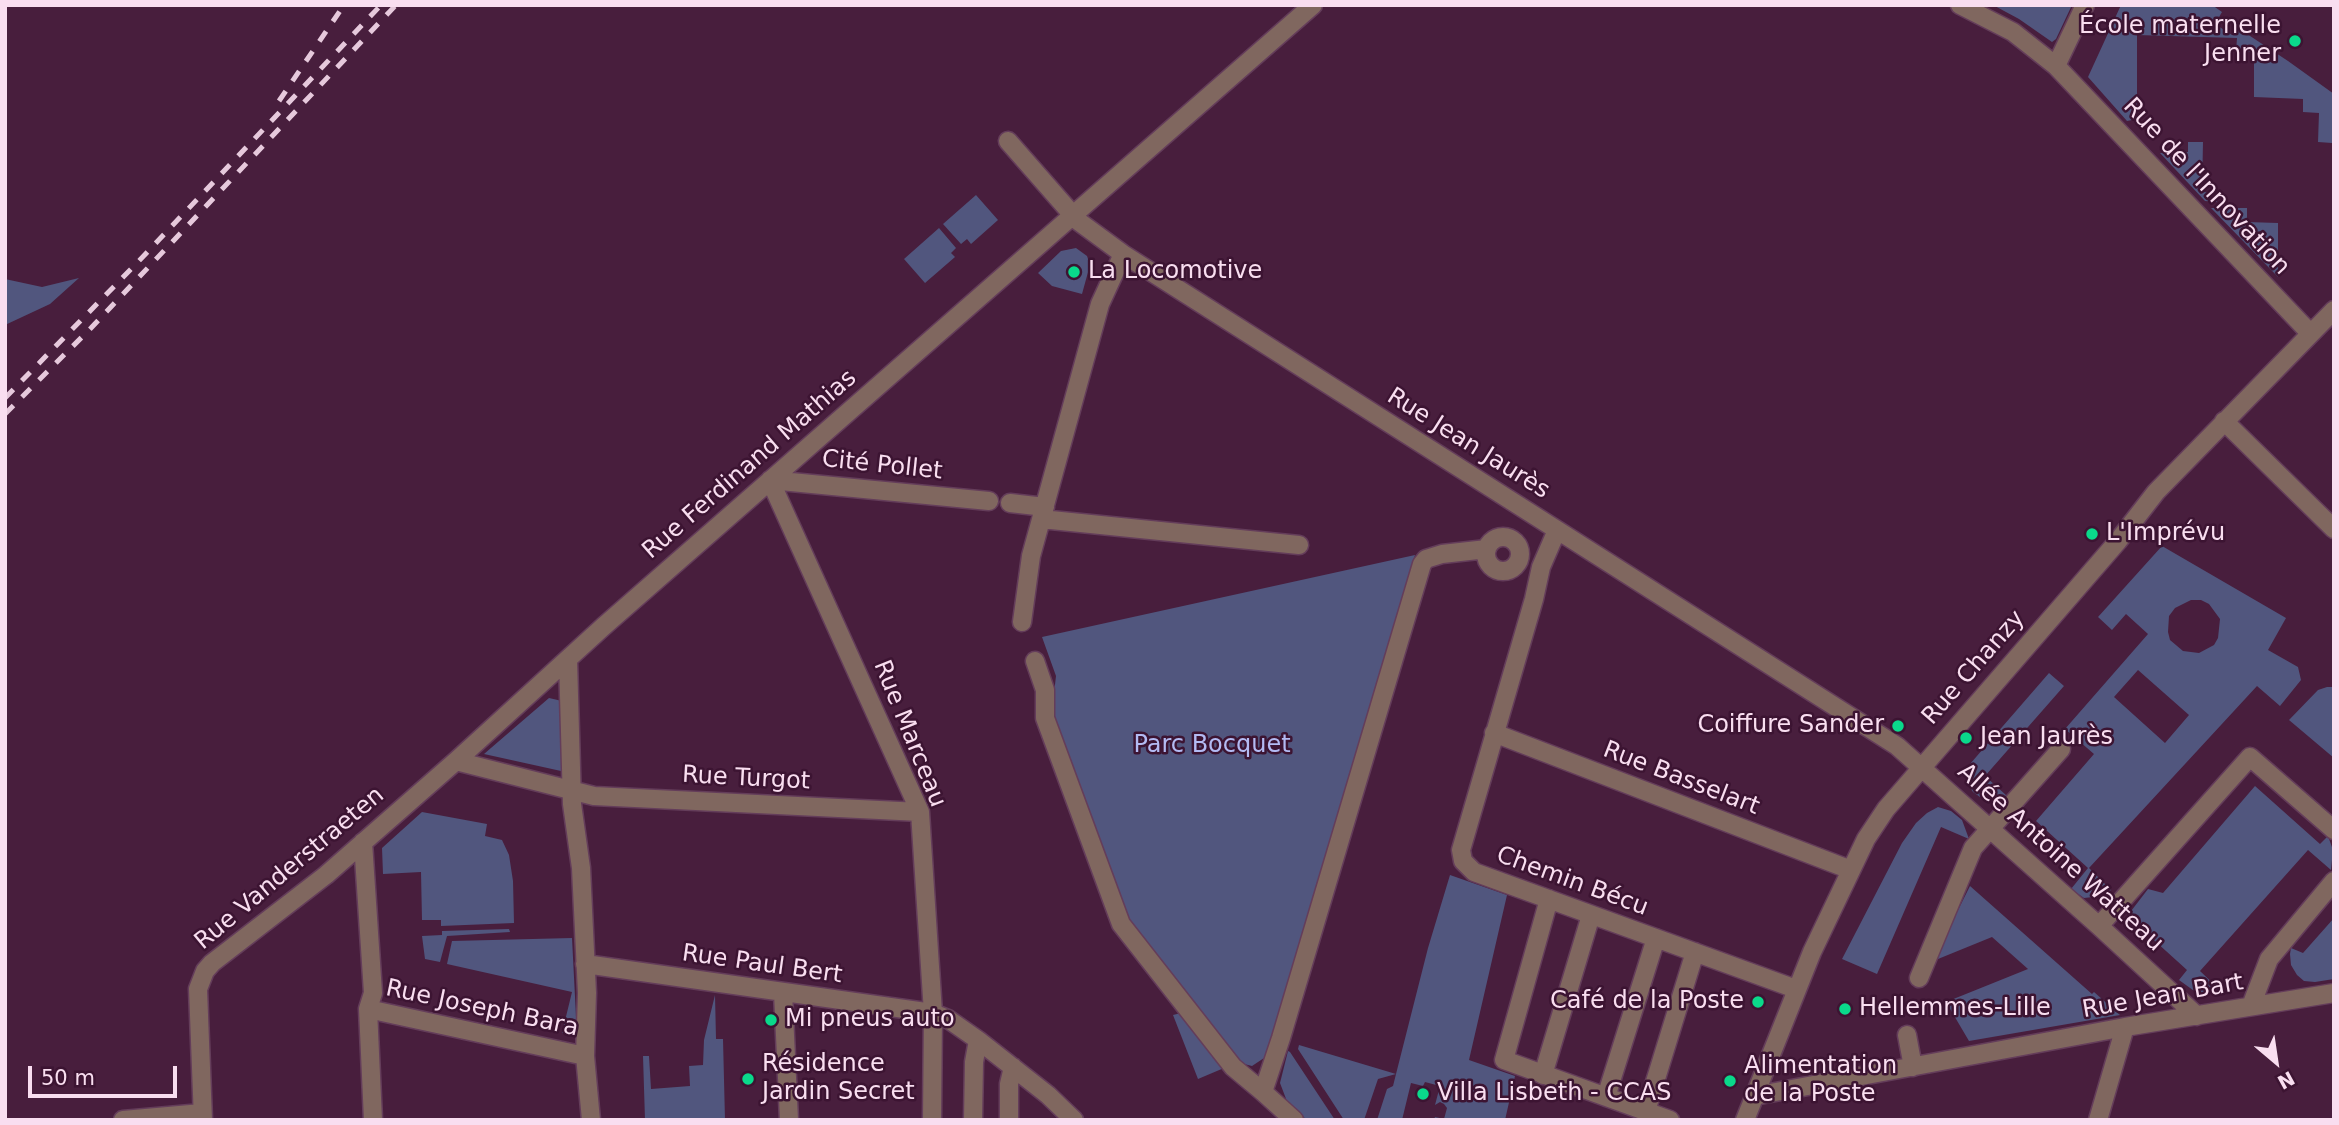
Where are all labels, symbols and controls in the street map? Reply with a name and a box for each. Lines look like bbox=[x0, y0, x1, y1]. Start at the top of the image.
place label: École maternelle Jenner bbox=[2079, 13, 2281, 69]
marker: École maternelle Jenner bbox=[2287, 33, 2303, 49]
street label: Rue de l'Innovation bbox=[2117, 93, 2295, 281]
place label: La Locomotive bbox=[1088, 258, 1262, 286]
marker: La Locomotive bbox=[1066, 264, 1082, 280]
street label: Rue Ferdinand Mathias bbox=[637, 364, 863, 566]
street label: Rue Jean Jaurès bbox=[1381, 382, 1555, 506]
street label: Cité Pollet bbox=[820, 445, 944, 487]
place label: L'Imprévu bbox=[2106, 520, 2225, 548]
marker: L'Imprévu bbox=[2084, 526, 2100, 542]
street label: Rue Chanzy bbox=[1917, 605, 2031, 731]
street label: Rue Marceau bbox=[866, 656, 952, 812]
place label: Coiffure Sander bbox=[1697, 712, 1884, 740]
marker: Coiffure Sander bbox=[1890, 718, 1906, 734]
place label: Jean Jaurès bbox=[1980, 724, 2113, 752]
marker: Jean Jaurès bbox=[1958, 730, 1974, 746]
park label: Parc Bocquet bbox=[1133, 732, 1291, 760]
street label: Rue Basselart bbox=[1599, 736, 1763, 822]
street label: Allée Antoine Watteau bbox=[1951, 758, 2169, 958]
street label: Rue Turgot bbox=[681, 761, 811, 797]
street label: Rue Vanderstraeten bbox=[190, 781, 390, 957]
street label: Chemin Bécu bbox=[1492, 841, 1652, 923]
street label: Rue Paul Bert bbox=[680, 940, 844, 990]
street label: Rue Jean Bart bbox=[2080, 969, 2246, 1025]
street label: Rue Joseph Bara bbox=[383, 975, 581, 1043]
place label: Café de la Poste bbox=[1550, 988, 1744, 1016]
marker: Café de la Poste bbox=[1750, 994, 1766, 1010]
place label: Hellemmes-Lille bbox=[1859, 995, 2051, 1023]
marker: Hellemmes-Lille bbox=[1837, 1001, 1853, 1017]
place label: Mi pneus auto bbox=[785, 1006, 955, 1034]
marker: Mi pneus auto bbox=[763, 1012, 779, 1028]
north arrow bbox=[2241, 1027, 2311, 1097]
place label: Résidence Jardin Secret bbox=[762, 1051, 915, 1107]
scale bar bbox=[32, 1052, 180, 1096]
place label: Alimentation de la Poste bbox=[1744, 1053, 1897, 1109]
text: 50 m bbox=[41, 1066, 95, 1090]
text: N bbox=[2274, 1067, 2298, 1094]
marker: Résidence Jardin Secret bbox=[740, 1071, 756, 1087]
marker: Alimentation de la Poste bbox=[1722, 1073, 1738, 1089]
place label: Villa Lisbeth - CCAS bbox=[1437, 1080, 1671, 1108]
marker: Villa Lisbeth - CCAS bbox=[1415, 1086, 1431, 1102]

